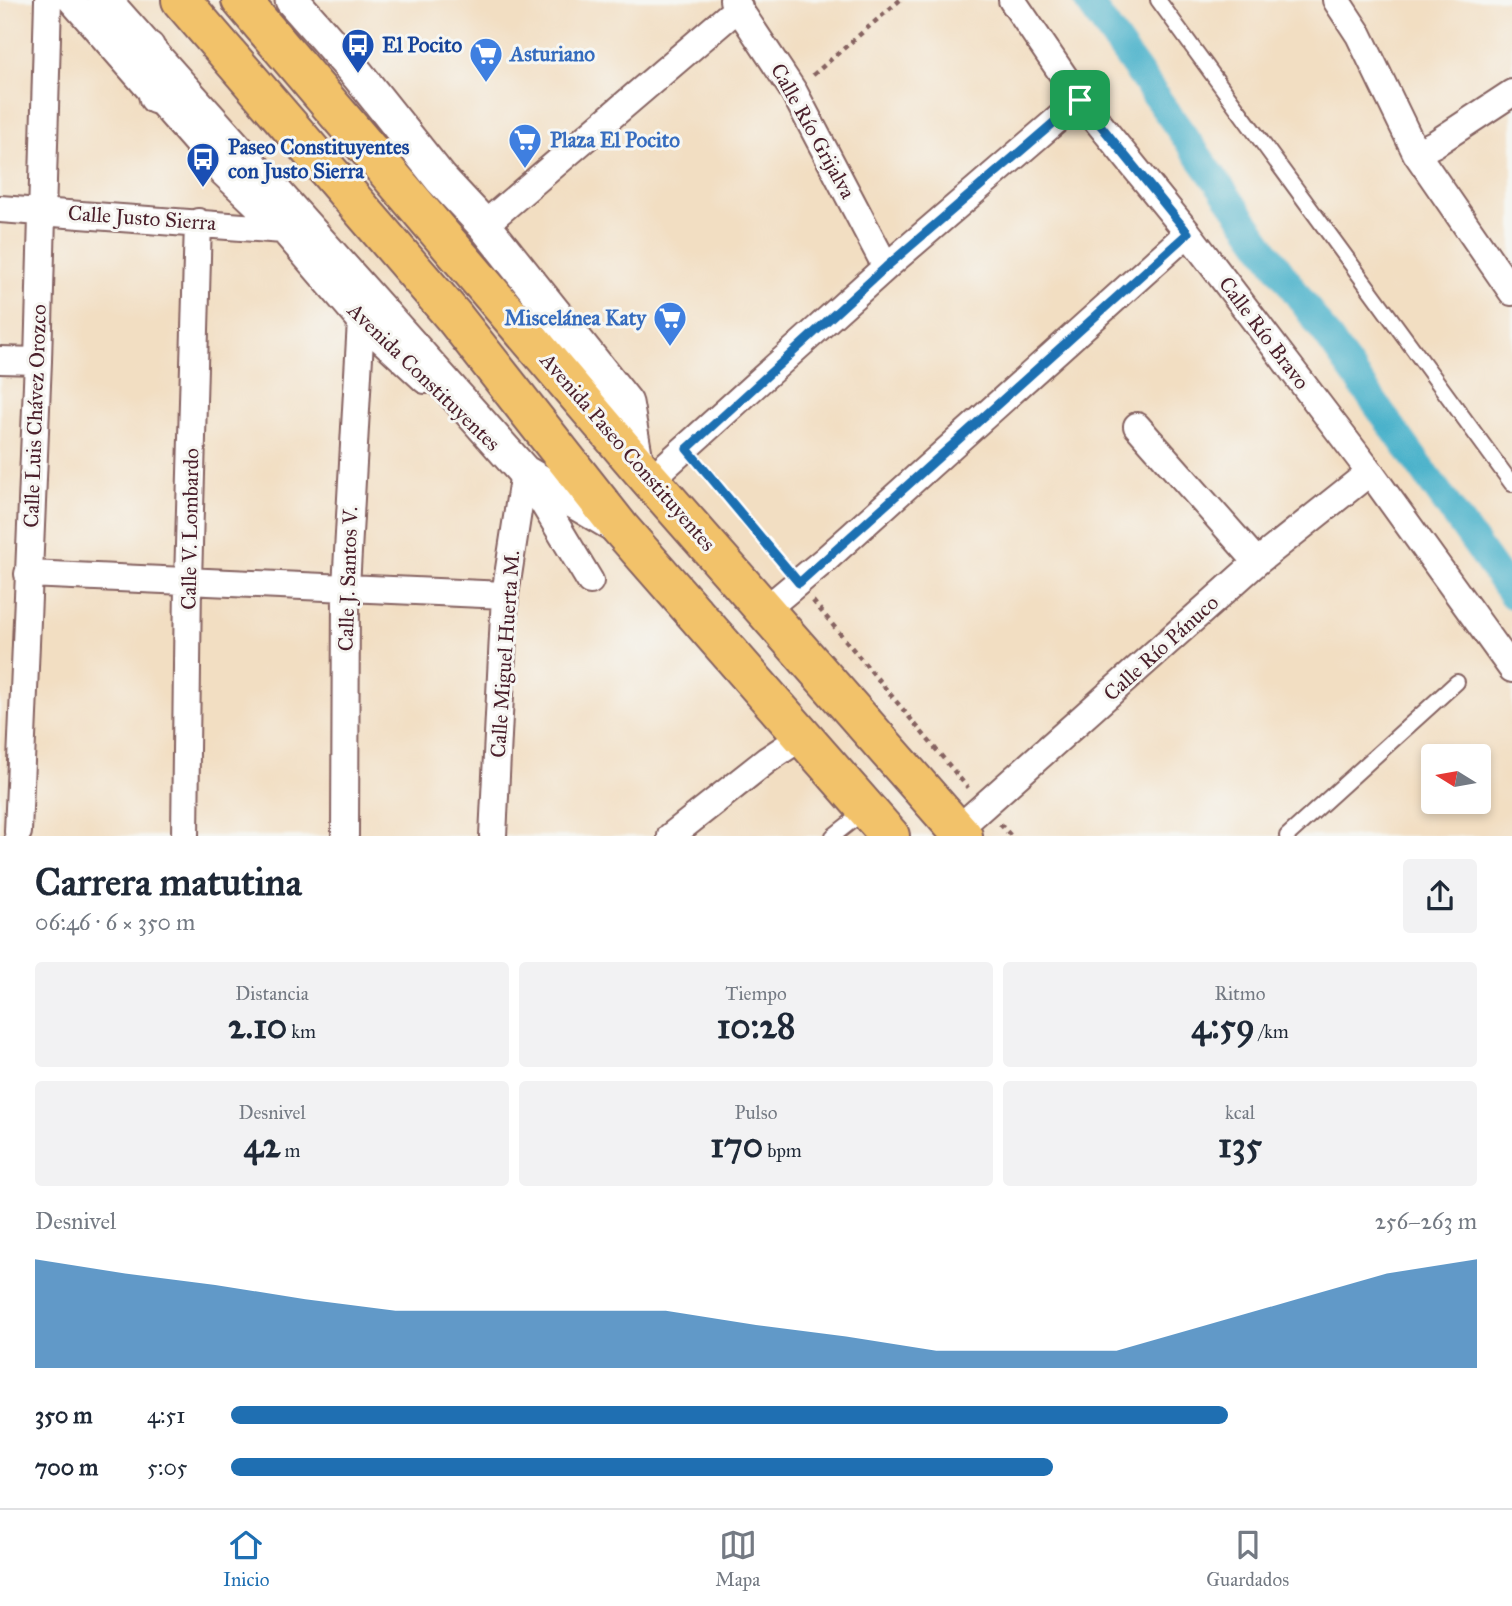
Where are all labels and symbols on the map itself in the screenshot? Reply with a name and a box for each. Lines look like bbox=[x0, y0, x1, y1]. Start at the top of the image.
bus stop icon: El Pocito bbox=[339, 26, 377, 75]
place label: El Pocito bbox=[382, 32, 462, 58]
supermarket icon: Asturiano bbox=[467, 35, 505, 84]
place label: Asturiano bbox=[508, 41, 595, 67]
street label: Calle Río Grijalva bbox=[765, 59, 861, 203]
pin bbox=[1050, 70, 1110, 130]
supermarket icon: Plaza El Pocito bbox=[506, 121, 544, 170]
place label: Plaza El Pocito bbox=[550, 127, 680, 153]
place label: Paseo Constituyentes con Justo Sierra bbox=[228, 134, 410, 185]
bus stop icon: Paseo Constituyentes con Justo Sierra bbox=[184, 140, 222, 189]
street label: Calle Justo Sierra bbox=[67, 200, 217, 236]
street label: Calle Río Bravo bbox=[1213, 271, 1315, 395]
street label: Avenida Constituyentes bbox=[342, 297, 506, 457]
supermarket icon: Miscelánea Katy bbox=[651, 299, 689, 348]
street label: Calle Luis Chávez Orozco bbox=[18, 304, 52, 528]
place label: Miscelánea Katy bbox=[504, 305, 647, 331]
street label: Avenida Paseo Constituyentes bbox=[534, 347, 721, 556]
street label: Calle V. Lombardo bbox=[176, 448, 204, 610]
street label: Calle J. Santos V. bbox=[332, 506, 364, 652]
street label: Calle Miguel Huerta M. bbox=[485, 549, 525, 759]
street label: Calle Río Pánuco bbox=[1098, 589, 1224, 707]
north arrow bbox=[1421, 744, 1491, 814]

